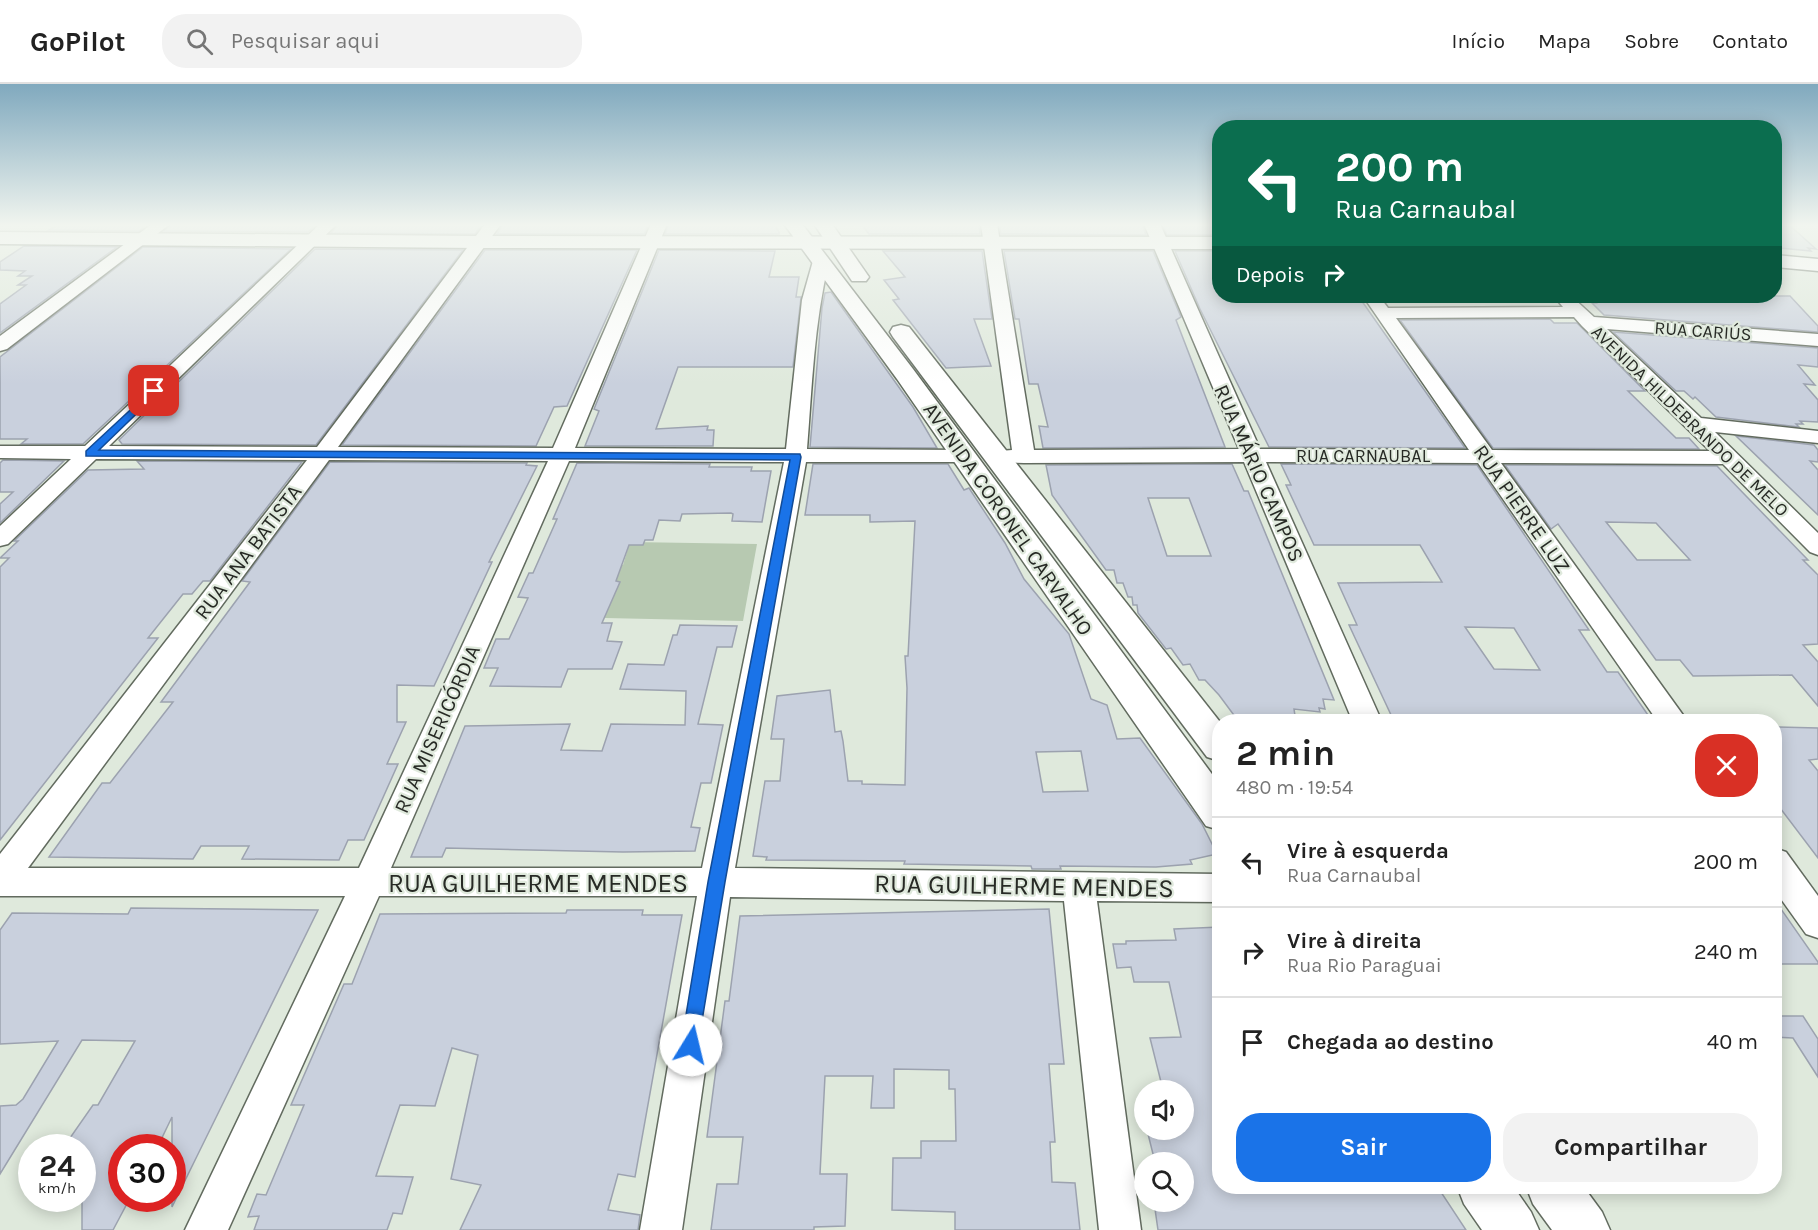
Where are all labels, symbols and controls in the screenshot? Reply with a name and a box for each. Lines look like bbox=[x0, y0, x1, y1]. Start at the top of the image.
search box bbox=[162, 14, 582, 68]
text: GoPilot bbox=[30, 25, 126, 58]
icon: search bbox=[183, 25, 216, 58]
text: Pesquisar aqui bbox=[231, 28, 380, 54]
text: Início bbox=[1452, 29, 1505, 53]
text: Mapa bbox=[1538, 29, 1591, 53]
text: Sobre bbox=[1624, 29, 1679, 53]
text: Contato bbox=[1712, 29, 1788, 53]
text: 200 m bbox=[1335, 142, 1464, 192]
icon: left bbox=[1236, 144, 1314, 222]
text: Rua Carnaubal bbox=[1335, 193, 1516, 225]
icon: right bbox=[1317, 258, 1350, 291]
text: Depois bbox=[1236, 262, 1305, 288]
street label: RUA CARIÚS bbox=[1654, 316, 1752, 345]
street label: AVENIDA HILDEBRANDO DE MELO bbox=[1587, 321, 1793, 521]
pin bbox=[128, 365, 179, 416]
icon: arrive bbox=[137, 374, 170, 407]
street label: RUA MÁRIO CAMPOS bbox=[1209, 381, 1309, 565]
street label: AVENIDA CORONEL CARVALHO bbox=[918, 398, 1098, 640]
street label: RUA PIERRE LUZ bbox=[1469, 440, 1575, 578]
street label: RUA CARNAUBAL bbox=[1296, 445, 1431, 467]
street label: RUA ANA BATISTA bbox=[190, 480, 306, 624]
street label: RUA MISERICÓRDIA bbox=[389, 641, 485, 817]
text: 2 min bbox=[1236, 732, 1335, 774]
button: close bbox=[1695, 734, 1758, 797]
text: 480 m · 19:54 bbox=[1236, 776, 1353, 799]
text: Vire à esquerda bbox=[1287, 838, 1449, 864]
icon: left bbox=[1236, 846, 1269, 879]
text: 200 m bbox=[1693, 849, 1758, 875]
text: Rua Carnaubal bbox=[1287, 864, 1421, 887]
street label: RUA GUILHERME MENDES bbox=[388, 868, 688, 899]
street label: RUA GUILHERME MENDES bbox=[874, 868, 1174, 904]
text: Vire à direita bbox=[1287, 928, 1422, 954]
icon: right bbox=[1236, 936, 1269, 969]
text: 240 m bbox=[1694, 939, 1758, 965]
text: Rua Rio Paraguai bbox=[1287, 954, 1442, 977]
position arrow bbox=[659, 1013, 723, 1077]
icon: arrive bbox=[1236, 1026, 1269, 1059]
text: Chegada ao destino bbox=[1287, 1029, 1494, 1055]
text: 40 m bbox=[1707, 1029, 1758, 1055]
map controls bbox=[1134, 1080, 1194, 1212]
button: sound bbox=[1134, 1080, 1194, 1140]
button: Sair bbox=[1236, 1113, 1491, 1182]
button: Compartilhar bbox=[1503, 1113, 1758, 1182]
speed limit sign: 30 bbox=[108, 1134, 186, 1212]
text: 24 bbox=[39, 1148, 75, 1184]
button: search bbox=[1134, 1152, 1194, 1212]
text: km/h bbox=[38, 1179, 76, 1197]

